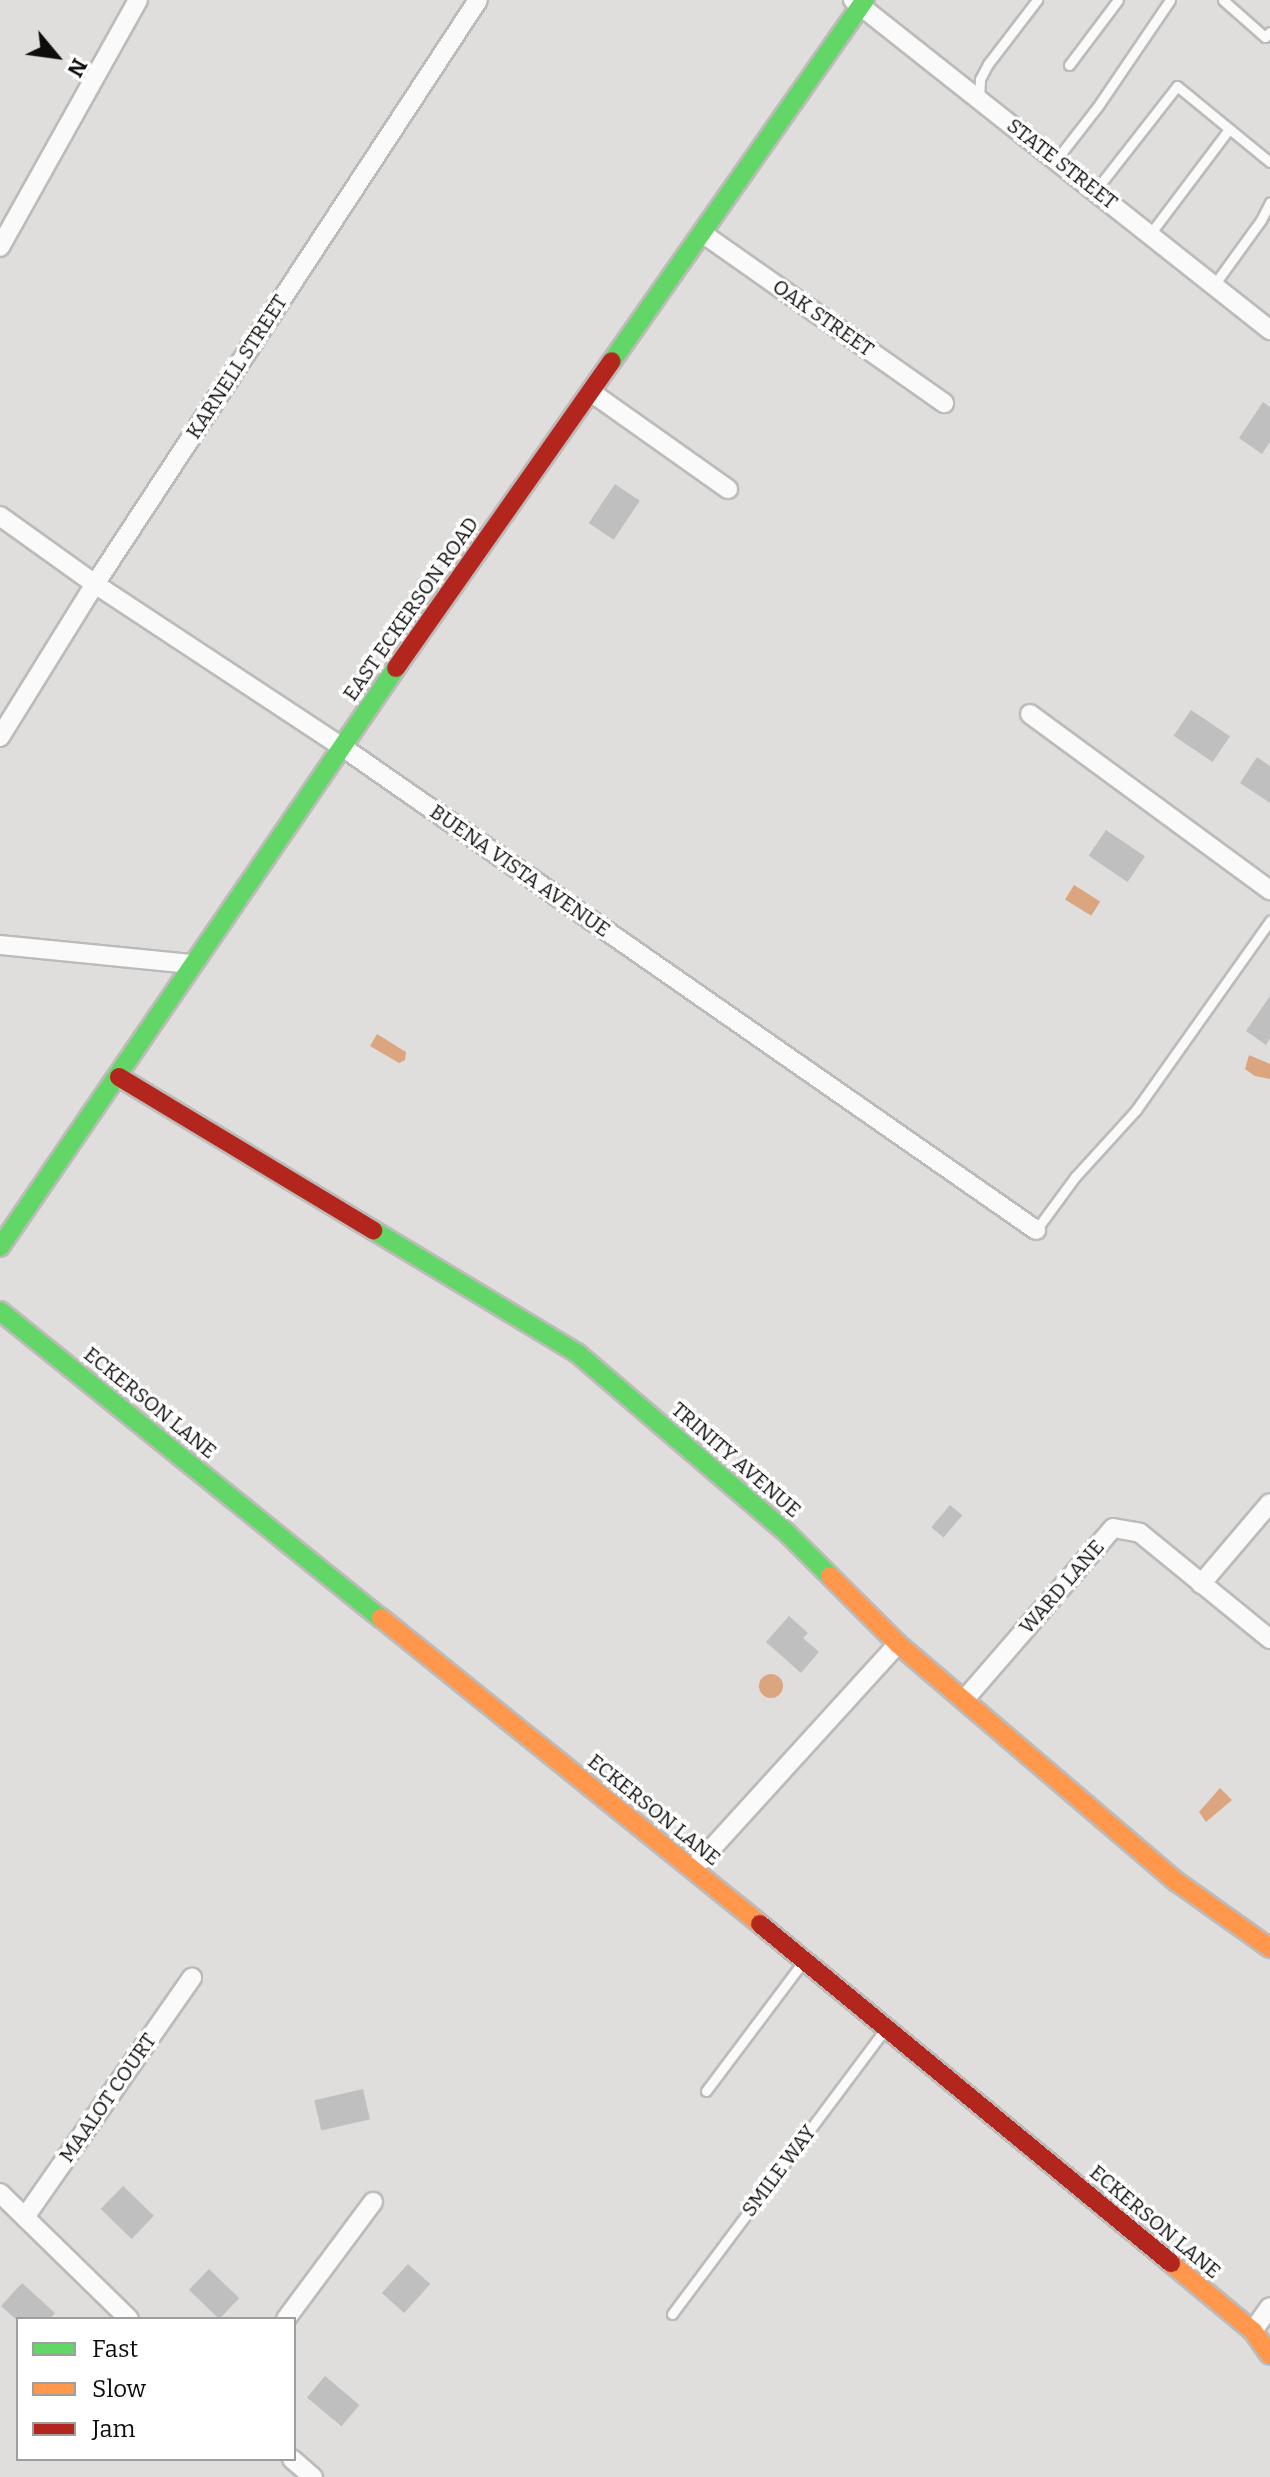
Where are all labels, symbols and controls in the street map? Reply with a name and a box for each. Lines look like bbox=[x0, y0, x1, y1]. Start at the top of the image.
north arrow bbox=[16, 16, 96, 96]
text: N bbox=[62, 54, 93, 82]
street label: STATE STREET bbox=[1002, 114, 1122, 214]
street label: OAK STREET bbox=[768, 274, 878, 362]
street label: KARNELL STREET bbox=[182, 291, 292, 443]
street label: EAST ECKERSON ROAD bbox=[338, 513, 484, 705]
street label: BUENA VISTA AVENUE bbox=[425, 800, 615, 942]
street label: ECKERSON LANE bbox=[79, 1342, 221, 1464]
street label: TRINITY AVENUE bbox=[667, 1397, 805, 1523]
street label: WARD LANE bbox=[1015, 1535, 1109, 1639]
street label: ECKERSON LANE bbox=[583, 1749, 725, 1871]
street label: MAALOT COURT bbox=[55, 2029, 161, 2167]
street label: SMILE WAY bbox=[737, 2121, 821, 2221]
street label: ECKERSON LANE bbox=[1085, 2160, 1225, 2284]
legend bbox=[16, 2317, 296, 2461]
text: Fast bbox=[92, 2335, 138, 2363]
text: Slow bbox=[92, 2375, 146, 2403]
text: Jam bbox=[92, 2415, 135, 2443]

